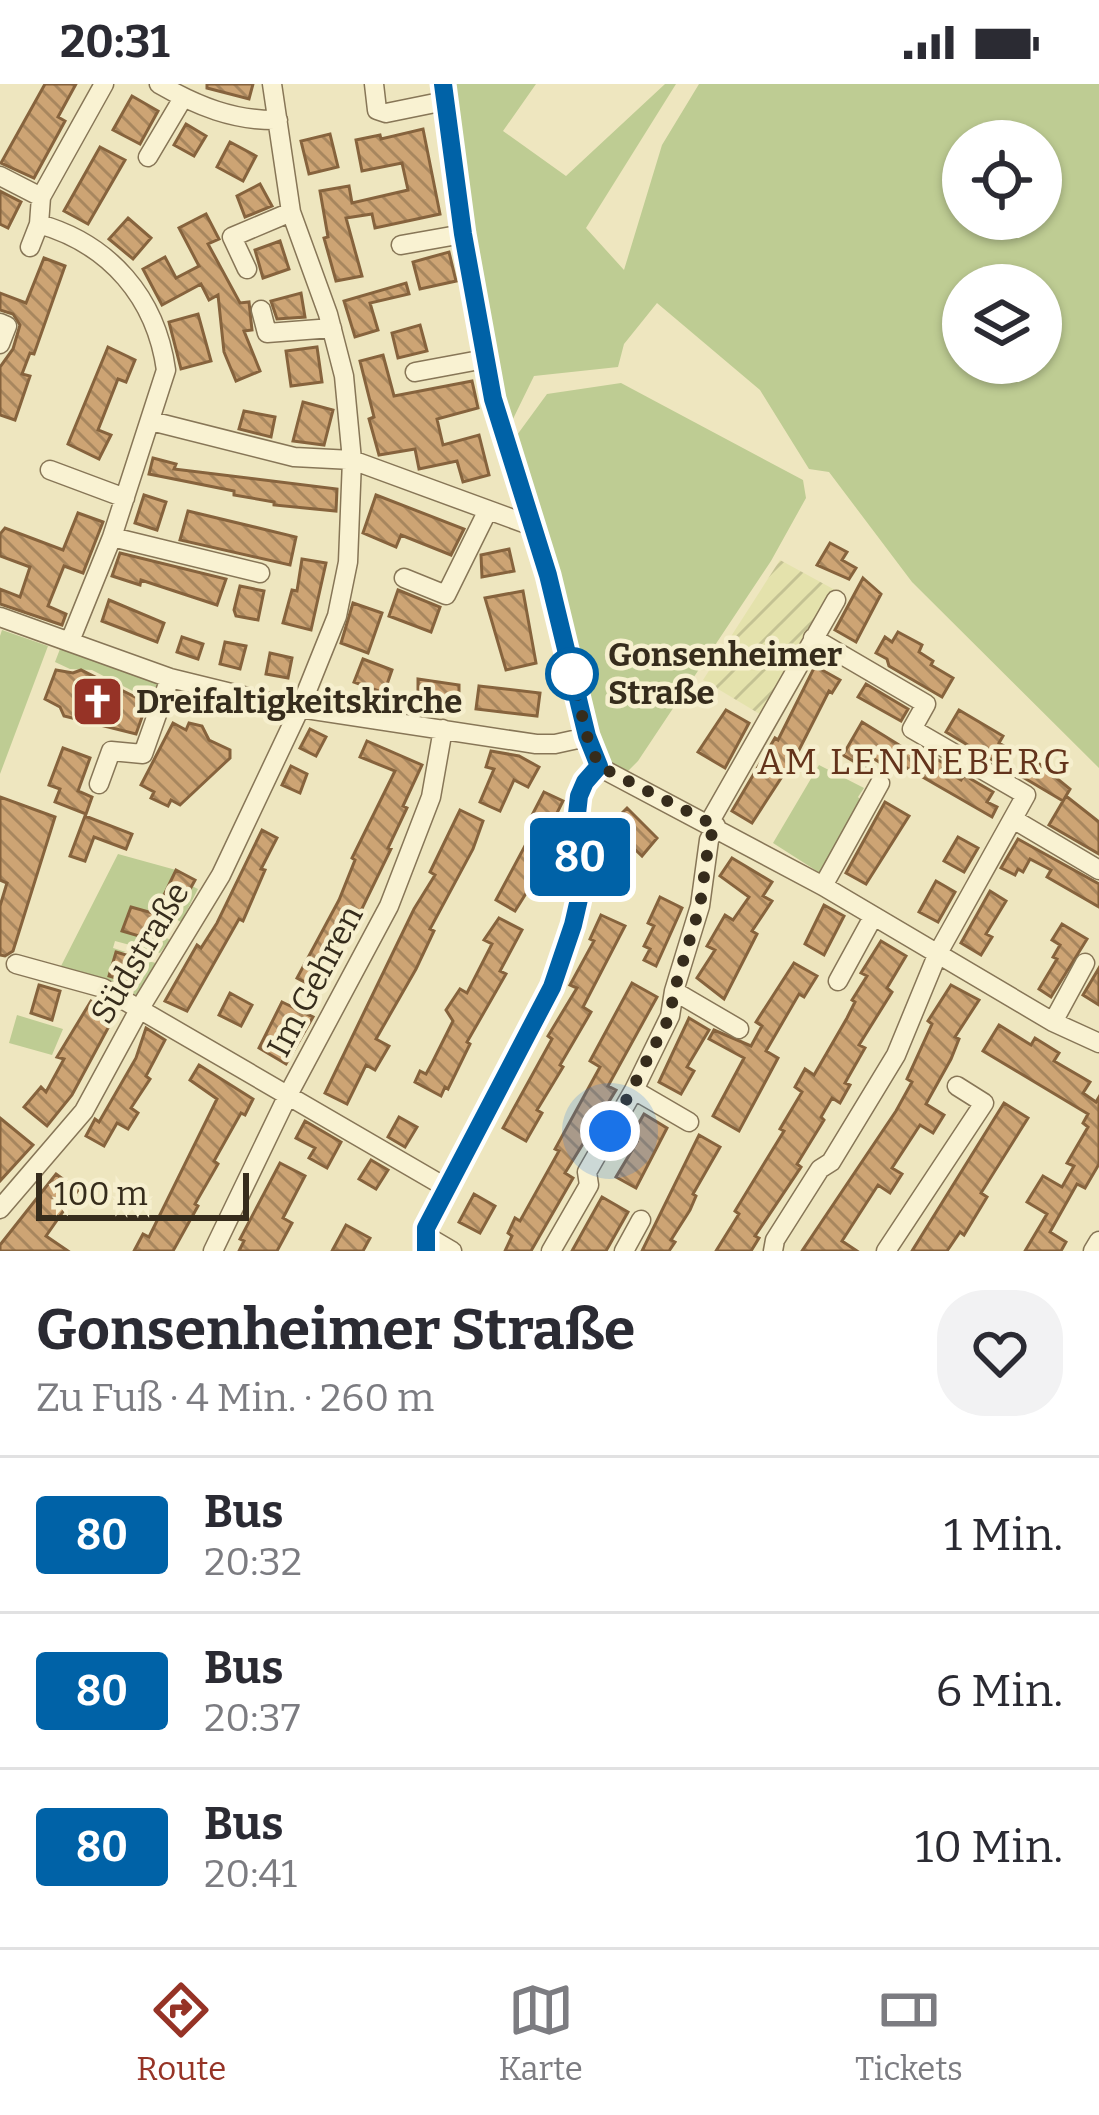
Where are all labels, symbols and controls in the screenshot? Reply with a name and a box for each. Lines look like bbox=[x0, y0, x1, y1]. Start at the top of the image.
text: 20:31 bbox=[60, 15, 170, 69]
map controls bbox=[942, 120, 1062, 384]
button: locate bbox=[942, 120, 1062, 240]
button: layers bbox=[942, 264, 1062, 384]
place label: Gonsenheimer Straße bbox=[608, 635, 843, 713]
marker: Gonsenheimer Straße bbox=[547, 649, 597, 699]
church icon: Dreifaltigkeitskirche bbox=[69, 674, 125, 730]
place label: Dreifaltigkeitskirche bbox=[136, 682, 462, 722]
district label: AM LENNEBERG bbox=[757, 740, 1073, 784]
line badge: 80 bbox=[526, 818, 634, 896]
text: 80 bbox=[554, 832, 606, 882]
street label: Südstraße bbox=[82, 875, 198, 1031]
street label: Im Gehren bbox=[259, 899, 372, 1063]
your location bbox=[580, 1101, 640, 1161]
scale bar bbox=[36, 1167, 249, 1220]
text: 100 m bbox=[54, 1174, 148, 1214]
button: heart bbox=[937, 1290, 1063, 1416]
text: Gonsenheimer Straße bbox=[36, 1296, 635, 1364]
text: Zu Fuß · 4 Min. · 260 m bbox=[36, 1375, 434, 1421]
text: Bus bbox=[204, 1485, 283, 1539]
text: 1 Min. bbox=[944, 1508, 1063, 1562]
text: 80 bbox=[76, 1510, 128, 1560]
text: 20:32 bbox=[204, 1539, 302, 1585]
text: Bus bbox=[204, 1641, 283, 1695]
text: 6 Min. bbox=[936, 1664, 1063, 1718]
text: 80 bbox=[76, 1666, 128, 1716]
text: 20:37 bbox=[204, 1695, 300, 1741]
text: Bus bbox=[204, 1797, 283, 1851]
text: 10 Min. bbox=[915, 1820, 1063, 1874]
text: 80 bbox=[76, 1822, 128, 1872]
text: 20:41 bbox=[204, 1851, 297, 1897]
tab: Route bbox=[136, 1977, 226, 2089]
tab: Karte bbox=[499, 1977, 583, 2089]
tab: Tickets bbox=[855, 1977, 963, 2089]

